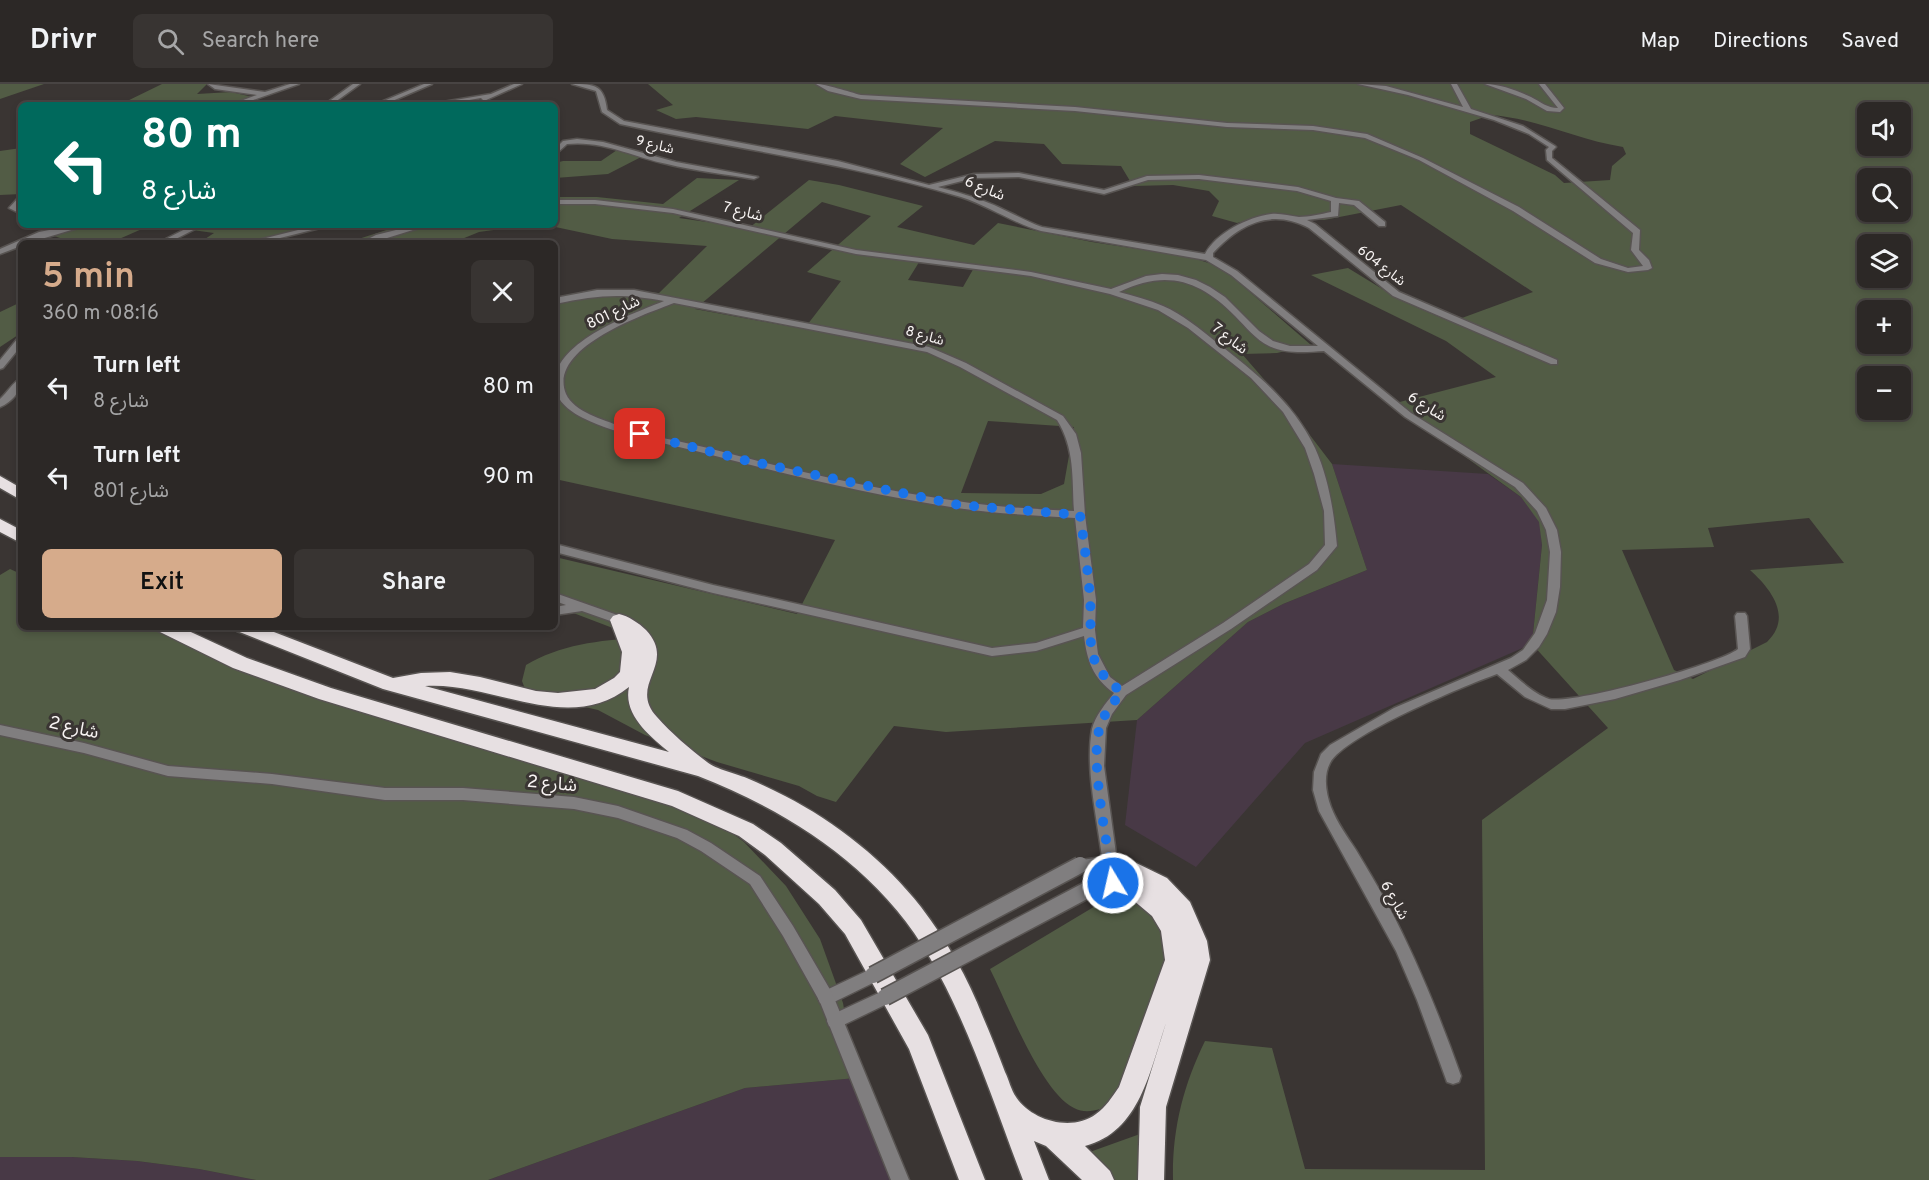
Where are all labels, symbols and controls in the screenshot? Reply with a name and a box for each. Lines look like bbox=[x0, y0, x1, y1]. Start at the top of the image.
search box bbox=[133, 14, 553, 68]
text: Drivr bbox=[30, 23, 97, 59]
icon: search bbox=[154, 25, 187, 58]
text: Search here bbox=[202, 28, 319, 55]
text: Map bbox=[1640, 28, 1680, 55]
text: Directions bbox=[1713, 28, 1808, 55]
text: Saved bbox=[1841, 28, 1899, 55]
map controls bbox=[1857, 102, 1911, 420]
button: sound bbox=[1857, 102, 1911, 156]
text: 80 m bbox=[141, 110, 242, 163]
icon: left bbox=[42, 126, 120, 204]
street label: شارع 9 bbox=[633, 132, 676, 159]
button: search bbox=[1857, 168, 1911, 222]
street label: شارع 6 bbox=[961, 173, 1008, 207]
text: شارع 8 bbox=[141, 175, 216, 209]
street label: شارع 7 bbox=[720, 198, 765, 228]
button: layers bbox=[1857, 234, 1911, 288]
street label: شارع 604 bbox=[1353, 242, 1409, 291]
text: 5 min bbox=[42, 255, 135, 301]
button: close bbox=[471, 260, 534, 323]
street label: شارع 801 bbox=[584, 292, 644, 335]
button: + bbox=[1857, 300, 1911, 354]
text: 360 m · 08:16 bbox=[42, 301, 159, 327]
street label: شارع 7 bbox=[1207, 319, 1251, 360]
street label: شارع 8 bbox=[903, 323, 946, 351]
text: Turn left bbox=[93, 353, 181, 380]
button: − bbox=[1857, 366, 1911, 420]
icon: left bbox=[42, 371, 75, 404]
text: 80 m bbox=[483, 374, 534, 401]
street label: شارع 6 bbox=[1403, 388, 1449, 427]
text: شارع 8 bbox=[93, 389, 149, 415]
pin bbox=[614, 408, 665, 459]
icon: arrive bbox=[623, 417, 656, 450]
text: Turn left bbox=[93, 443, 181, 470]
icon: left bbox=[42, 461, 75, 494]
text: 90 m bbox=[483, 464, 534, 491]
text: شارع 801 bbox=[93, 479, 169, 505]
button: Exit bbox=[42, 549, 282, 618]
button: Share bbox=[294, 549, 534, 618]
street label: شارع 2 bbox=[46, 712, 101, 746]
street label: شارع 2 bbox=[526, 771, 578, 799]
position arrow bbox=[1081, 851, 1145, 915]
street label: شارع 6 bbox=[1374, 878, 1412, 924]

